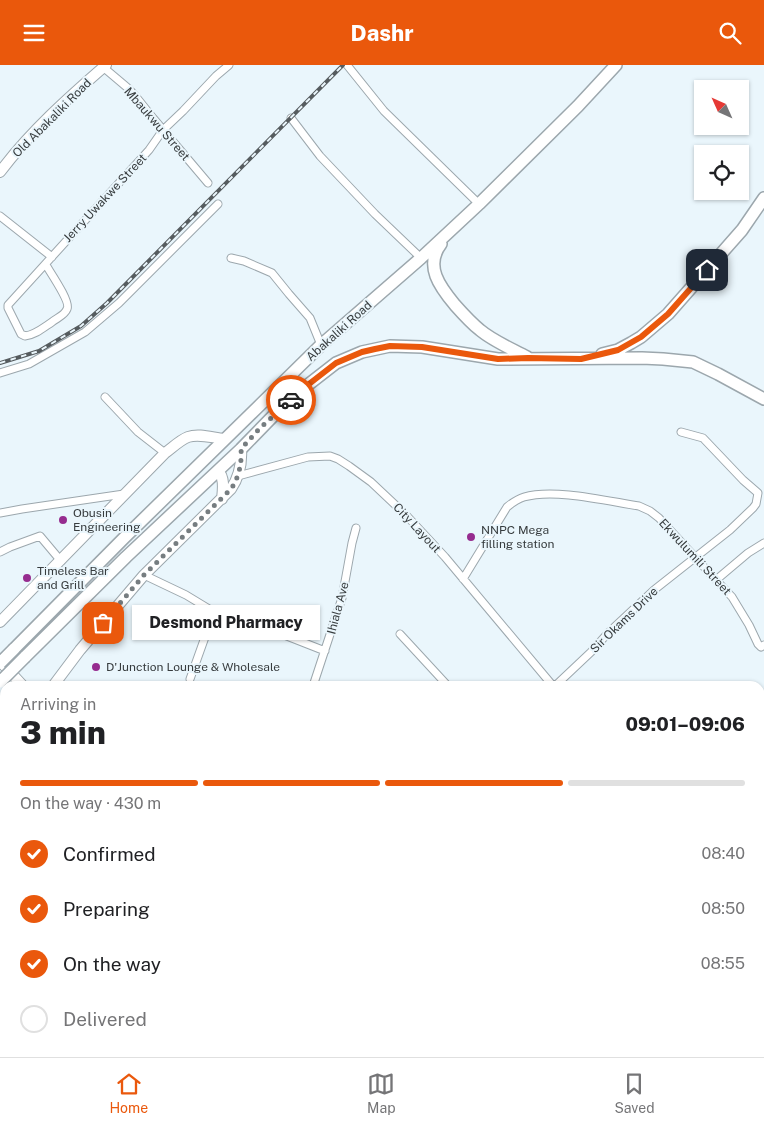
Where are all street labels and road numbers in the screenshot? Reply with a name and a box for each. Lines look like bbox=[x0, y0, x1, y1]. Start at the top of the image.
street label: Old Abakaliki Road bbox=[10, 76, 94, 160]
street label: Mbaukwu Street bbox=[121, 84, 193, 164]
street label: Jerry Uwakwe Street bbox=[61, 151, 150, 245]
street label: Abakaliki Road bbox=[303, 298, 375, 364]
street label: City Layout bbox=[390, 500, 444, 556]
street label: Ekwulumili Street bbox=[656, 516, 734, 598]
street label: Ihiala Ave bbox=[324, 580, 352, 636]
street label: Sir Okams Drive bbox=[587, 584, 661, 656]

